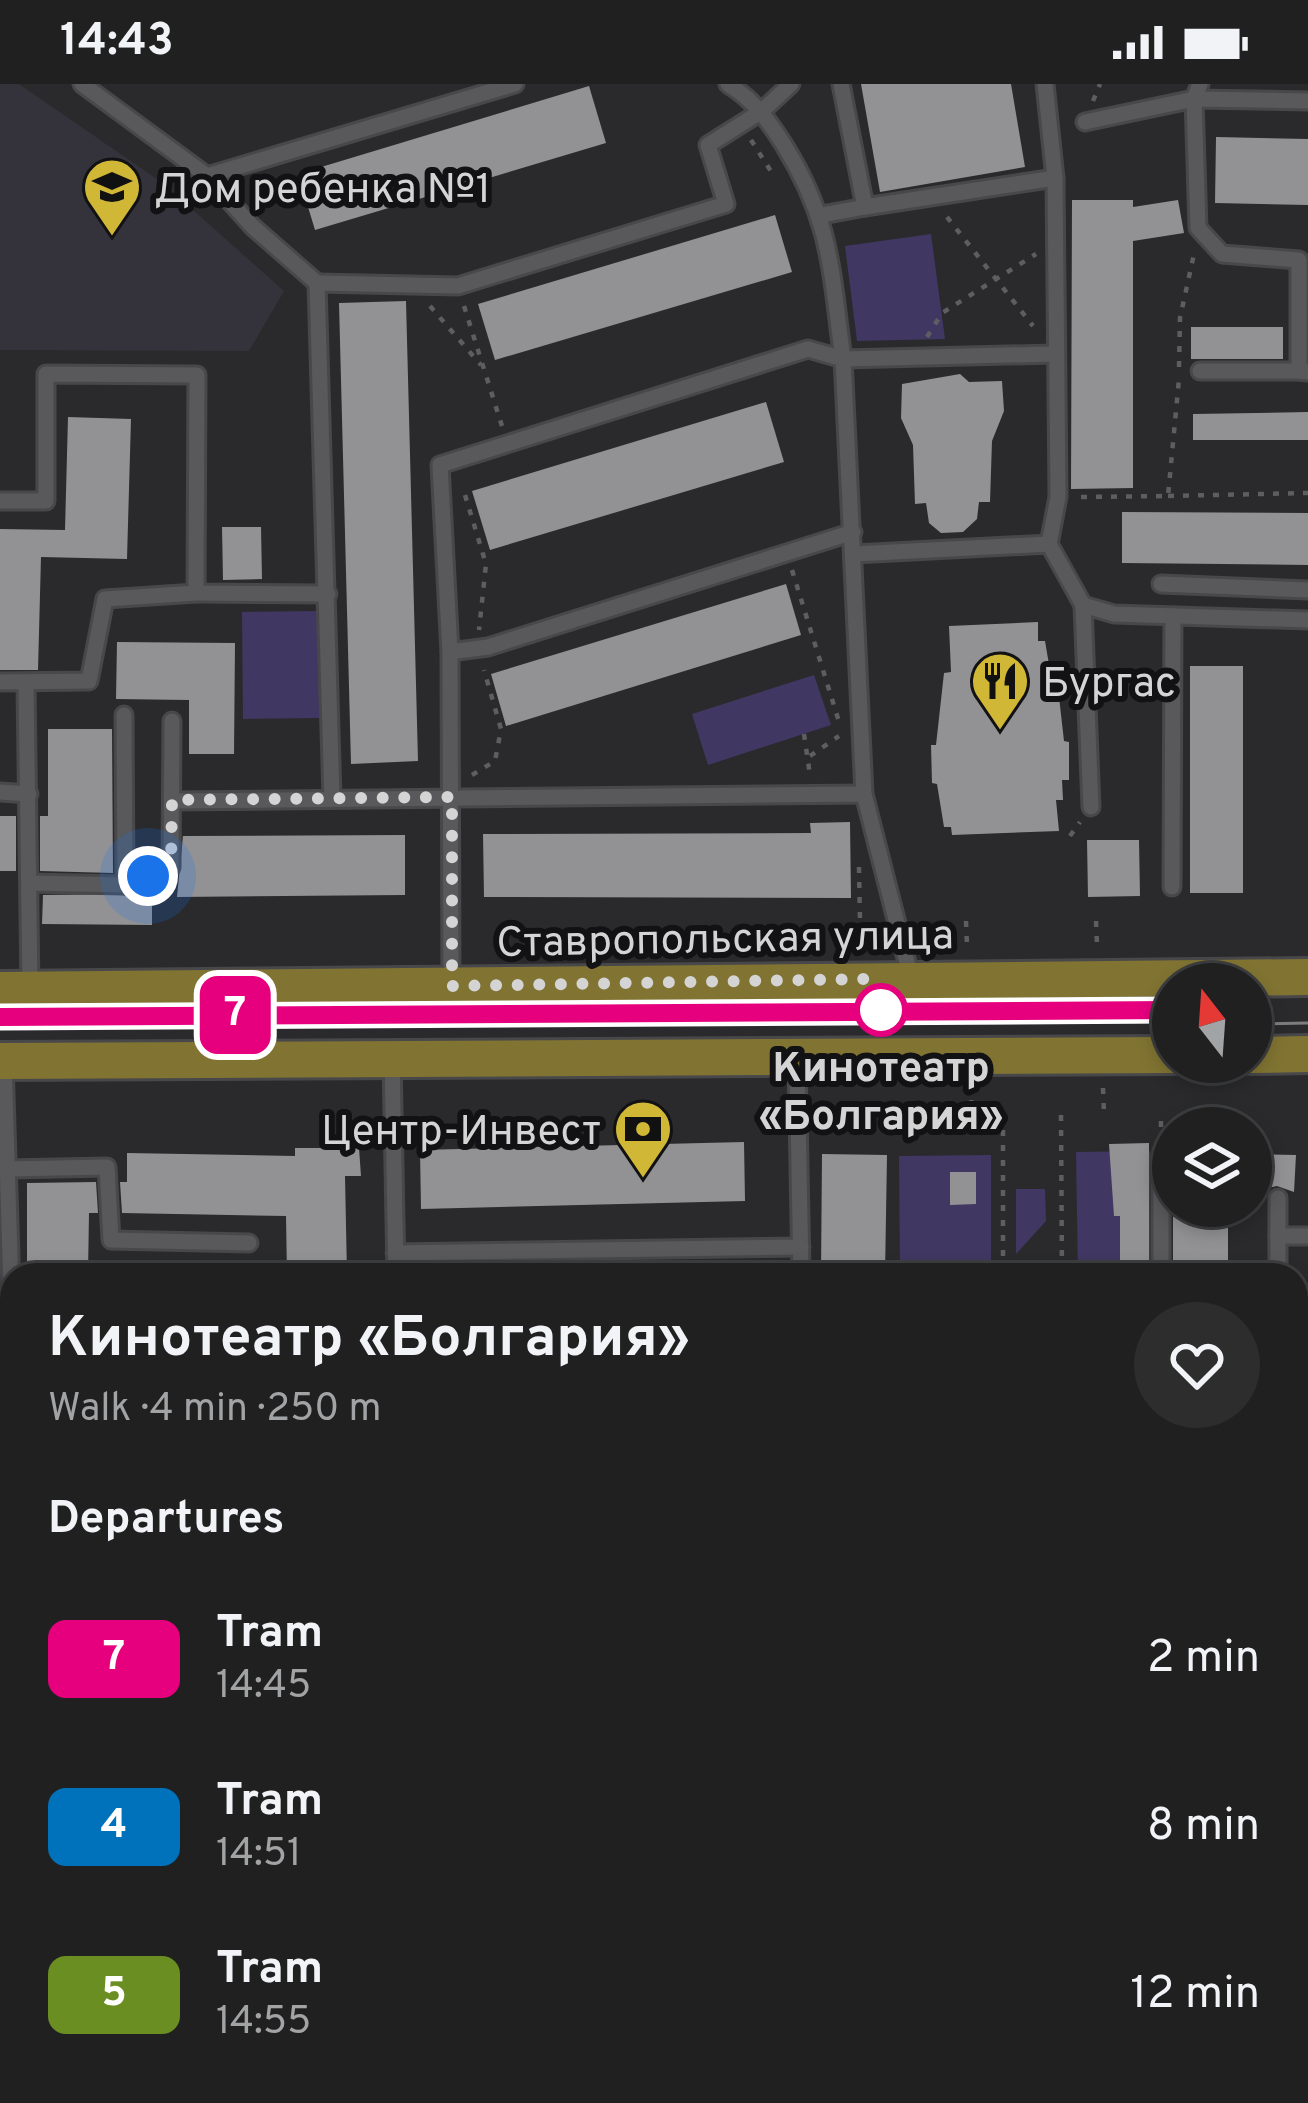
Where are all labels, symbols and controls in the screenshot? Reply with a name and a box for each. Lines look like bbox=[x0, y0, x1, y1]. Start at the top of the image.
text: 14:43 bbox=[60, 14, 174, 71]
school or university icon: Дом ребенка №1 bbox=[81, 156, 143, 238]
place label: Дом ребенка №1 bbox=[154, 165, 491, 218]
restaurant icon: Бургас bbox=[969, 650, 1031, 732]
place label: Бургас bbox=[1042, 659, 1176, 712]
your location bbox=[118, 846, 178, 906]
street label: Ставропольская улица bbox=[496, 911, 954, 972]
north arrow bbox=[1152, 963, 1272, 1083]
map controls bbox=[1152, 963, 1272, 1227]
line badge: 7 bbox=[196, 976, 274, 1054]
marker: Кинотеатр «Болгария» bbox=[856, 985, 906, 1035]
text: 7 bbox=[224, 988, 246, 1041]
place label: Кинотеатр «Болгария» bbox=[759, 1044, 1003, 1145]
bank icon: Центр-Инвест bbox=[612, 1098, 674, 1180]
place label: Центр-Инвест bbox=[321, 1107, 601, 1160]
button: layers bbox=[1152, 1107, 1272, 1227]
button: heart bbox=[1134, 1302, 1260, 1428]
text: Кинотеатр «Болгария» bbox=[48, 1305, 690, 1377]
text: Walk · 4 min · 250 m bbox=[48, 1386, 381, 1435]
text: Departures bbox=[48, 1492, 284, 1549]
text: Tram bbox=[216, 1606, 323, 1663]
text: 2 min bbox=[1147, 1631, 1260, 1688]
text: 7 bbox=[103, 1632, 125, 1685]
text: 14:45 bbox=[216, 1663, 311, 1712]
text: Tram bbox=[216, 1774, 323, 1831]
text: 8 min bbox=[1147, 1799, 1260, 1856]
text: 4 bbox=[101, 1800, 128, 1853]
text: 14:51 bbox=[216, 1831, 302, 1880]
text: Tram bbox=[216, 1942, 323, 1999]
text: 12 min bbox=[1130, 1967, 1260, 2024]
text: 5 bbox=[101, 1968, 127, 2021]
text: 14:55 bbox=[216, 1999, 311, 2048]

